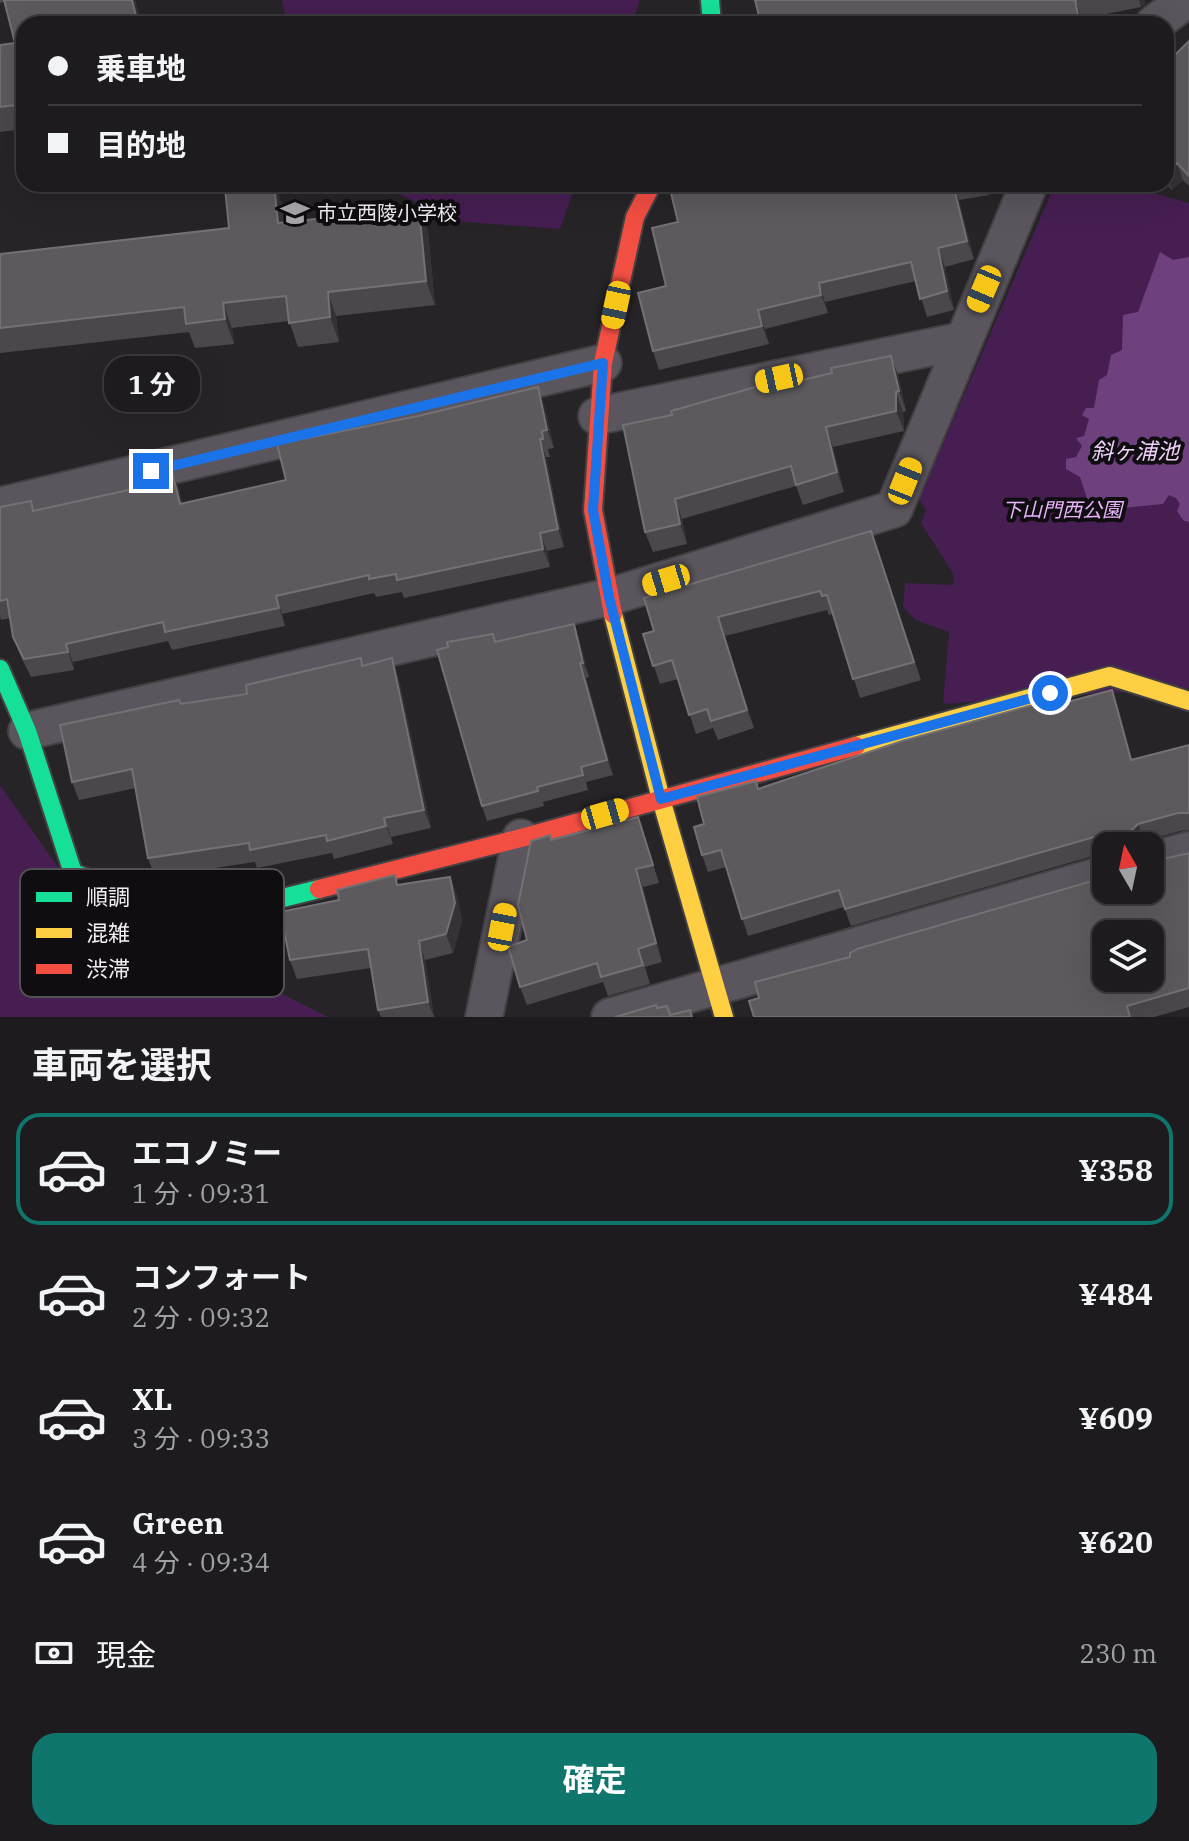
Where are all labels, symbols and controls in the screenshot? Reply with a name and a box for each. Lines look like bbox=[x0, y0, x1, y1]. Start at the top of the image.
text: 乗車地 bbox=[96, 48, 186, 87]
text: 目的地 bbox=[96, 125, 186, 164]
school or university icon: 市立西陵小学校 bbox=[280, 198, 310, 228]
place label: 市立西陵小学校 bbox=[317, 199, 457, 226]
car bbox=[964, 262, 1004, 316]
car bbox=[599, 279, 633, 331]
callout: 1 分 bbox=[103, 355, 199, 411]
car bbox=[753, 361, 805, 395]
text: 1 分 bbox=[128, 367, 176, 401]
water label: 斜ヶ浦池 bbox=[1091, 436, 1181, 465]
route end bbox=[133, 453, 169, 489]
car bbox=[885, 454, 925, 508]
park label: 下山門西公園 bbox=[1002, 496, 1125, 523]
car bbox=[640, 562, 692, 598]
route start bbox=[1032, 675, 1068, 711]
car bbox=[579, 796, 631, 832]
north arrow bbox=[1092, 832, 1164, 904]
map controls bbox=[1092, 832, 1164, 992]
legend bbox=[20, 869, 284, 997]
text: 順調 bbox=[86, 882, 130, 911]
car bbox=[486, 901, 518, 953]
text: 混雑 bbox=[86, 918, 130, 947]
button: layers bbox=[1092, 920, 1164, 992]
text: 渋滞 bbox=[86, 954, 130, 983]
text: 車両を選択 bbox=[32, 1041, 212, 1088]
icon: car bbox=[36, 1133, 108, 1205]
text: エコノミー bbox=[132, 1133, 282, 1172]
text: ¥358 bbox=[1079, 1150, 1153, 1189]
text: 1 分 · 09:31 bbox=[132, 1176, 270, 1210]
icon: car bbox=[36, 1257, 108, 1329]
text: コンフォート bbox=[132, 1257, 311, 1296]
text: ¥484 bbox=[1079, 1274, 1153, 1313]
text: 2 分 · 09:32 bbox=[132, 1300, 270, 1334]
text: XL bbox=[132, 1379, 172, 1418]
icon: car bbox=[36, 1381, 108, 1453]
text: ¥609 bbox=[1079, 1398, 1153, 1437]
text: 3 分 · 09:33 bbox=[132, 1421, 270, 1455]
text: Green bbox=[132, 1503, 224, 1542]
icon: car bbox=[36, 1505, 108, 1577]
text: ¥620 bbox=[1079, 1522, 1153, 1561]
text: 4 分 · 09:34 bbox=[132, 1545, 270, 1579]
icon: cash bbox=[32, 1631, 76, 1675]
text: 現金 bbox=[96, 1635, 156, 1674]
text: 230 m bbox=[1079, 1636, 1157, 1670]
button: 確定 bbox=[32, 1733, 1157, 1825]

